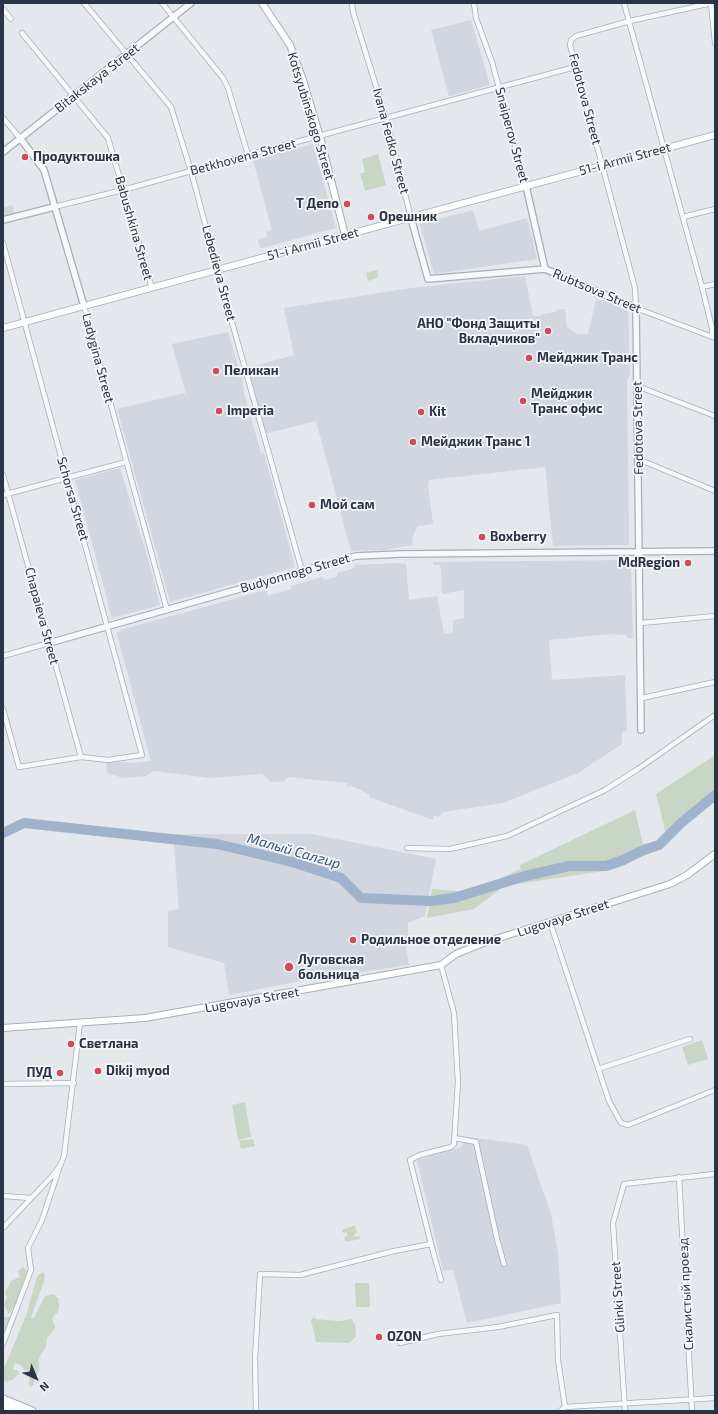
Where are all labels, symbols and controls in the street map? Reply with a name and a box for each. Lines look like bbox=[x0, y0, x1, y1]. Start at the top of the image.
street label: Bitakskaya Street bbox=[51, 40, 143, 116]
street label: Kotsyubinskogo Street bbox=[284, 50, 338, 182]
street label: Fedotova Street bbox=[565, 52, 605, 146]
street label: Ivana Fedko Street bbox=[369, 86, 413, 196]
street label: Snaiperov Street bbox=[492, 86, 532, 184]
street label: Betkhovena Street bbox=[188, 135, 298, 179]
street label: 51-i Armii Street bbox=[577, 139, 673, 179]
place label: Продуктошка bbox=[33, 149, 120, 165]
marker: Продуктошка bbox=[20, 152, 30, 162]
street label: Babushkina Street bbox=[112, 174, 156, 282]
place label: Т Депо bbox=[296, 196, 339, 212]
marker: Т Депо bbox=[342, 199, 352, 209]
place label: Орешник bbox=[379, 209, 437, 225]
marker: Орешник bbox=[366, 212, 376, 222]
street label: Lebedieva Street bbox=[199, 223, 239, 323]
street label: 51-i Armii Street bbox=[265, 224, 361, 264]
street label: Rubtsova Street bbox=[550, 265, 644, 317]
street label: Ladygina Street bbox=[79, 311, 117, 405]
place label: АНО "Фонд Защиты Вкладчиков" bbox=[417, 316, 540, 347]
marker: АНО "Фонд Защиты Вкладчиков" bbox=[543, 326, 553, 336]
place label: Мейджик Транс bbox=[537, 350, 638, 366]
marker: Мейджик Транс bbox=[524, 353, 534, 363]
place label: Пеликан bbox=[224, 363, 279, 379]
marker: Пеликан bbox=[211, 366, 221, 376]
street label: Fedotova Street bbox=[629, 381, 647, 475]
place label: Мейджик Транс офис bbox=[531, 386, 603, 417]
marker: Мейджик Транс офис bbox=[518, 396, 528, 406]
place label: Imperia bbox=[227, 403, 274, 419]
place label: Kit bbox=[429, 404, 446, 420]
marker: Imperia bbox=[214, 406, 224, 416]
marker: Kit bbox=[416, 407, 426, 417]
place label: Мейджик Транс 1 bbox=[421, 434, 530, 450]
marker: Мейджик Транс 1 bbox=[408, 437, 418, 447]
street label: Schorsa Street bbox=[54, 455, 92, 543]
place label: Мой сам bbox=[320, 497, 375, 513]
marker: Мой сам bbox=[307, 500, 317, 510]
place label: Boxberry bbox=[490, 529, 547, 545]
marker: Boxberry bbox=[477, 532, 487, 542]
street label: Budyonnogo Street bbox=[238, 550, 352, 596]
place label: MdRegion bbox=[618, 555, 680, 571]
marker: MdRegion bbox=[683, 558, 693, 568]
street label: Chapaieva Street bbox=[22, 566, 62, 666]
water label: Малый Салгир bbox=[245, 830, 343, 872]
street label: Lugovaya Street bbox=[515, 896, 611, 940]
place label: Родильное отделение bbox=[361, 932, 501, 948]
marker: Родильное отделение bbox=[348, 935, 358, 945]
place label: Луговская больница bbox=[298, 952, 364, 983]
marker: Луговская больница bbox=[283, 961, 295, 973]
street label: Lugovaya Street bbox=[204, 984, 300, 1016]
place label: Светлана bbox=[79, 1036, 138, 1052]
marker: Светлана bbox=[66, 1039, 76, 1049]
place label: Dikij myod bbox=[106, 1063, 170, 1079]
place label: ПУД bbox=[26, 1065, 52, 1081]
marker: Dikij myod bbox=[93, 1066, 103, 1076]
marker: ПУД bbox=[55, 1068, 65, 1078]
street label: Скалистый проезд bbox=[675, 1237, 697, 1351]
street label: Glinki Street bbox=[608, 1261, 628, 1333]
place label: OZON bbox=[387, 1329, 422, 1345]
marker: OZON bbox=[374, 1332, 384, 1342]
north arrow bbox=[16, 1358, 56, 1398]
text: N bbox=[37, 1380, 52, 1394]

